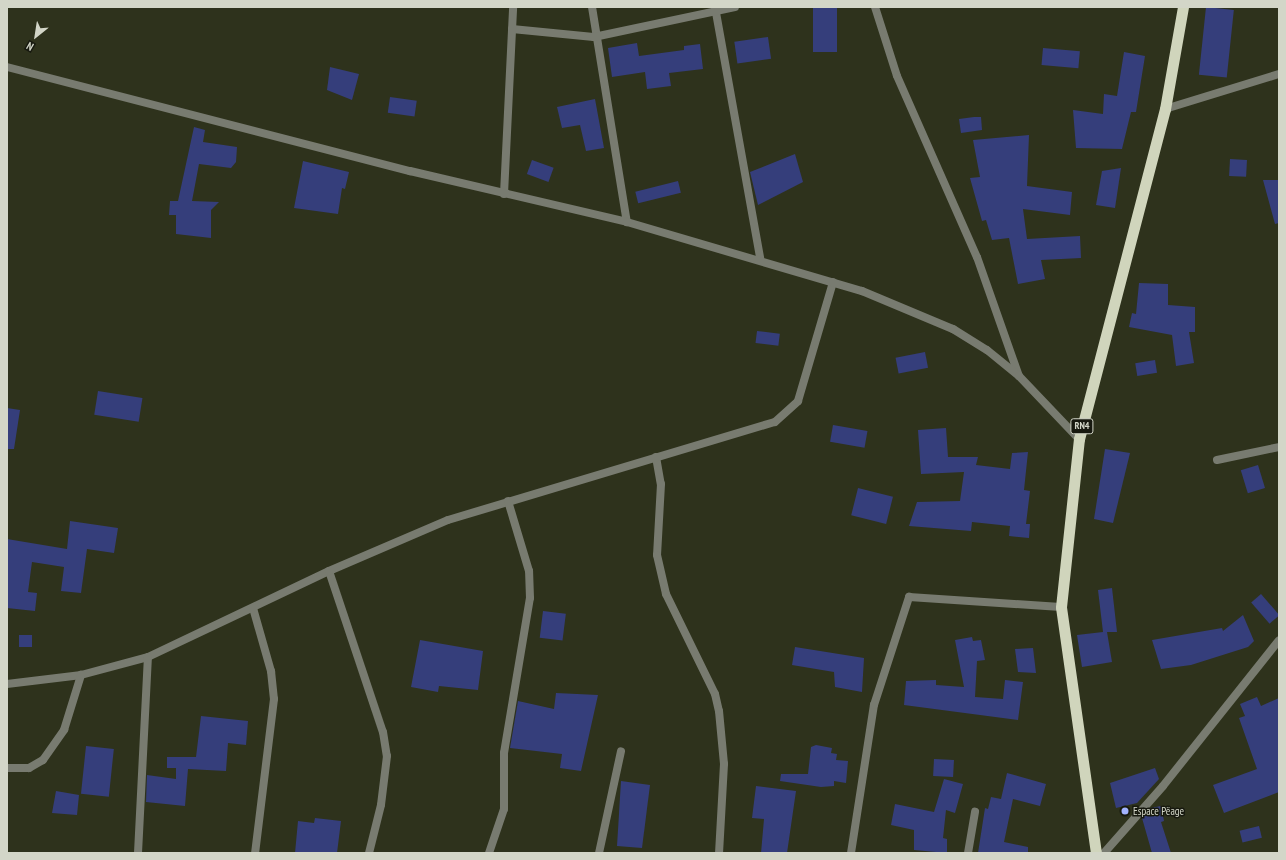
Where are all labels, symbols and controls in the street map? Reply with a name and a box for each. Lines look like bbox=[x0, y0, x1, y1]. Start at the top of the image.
north arrow bbox=[16, 16, 56, 56]
text: N bbox=[24, 39, 36, 54]
road number: RN4 bbox=[1070, 418, 1094, 434]
place label: Espace Pëage bbox=[1133, 804, 1184, 818]
marker: Espace Pëage bbox=[1120, 806, 1130, 816]

